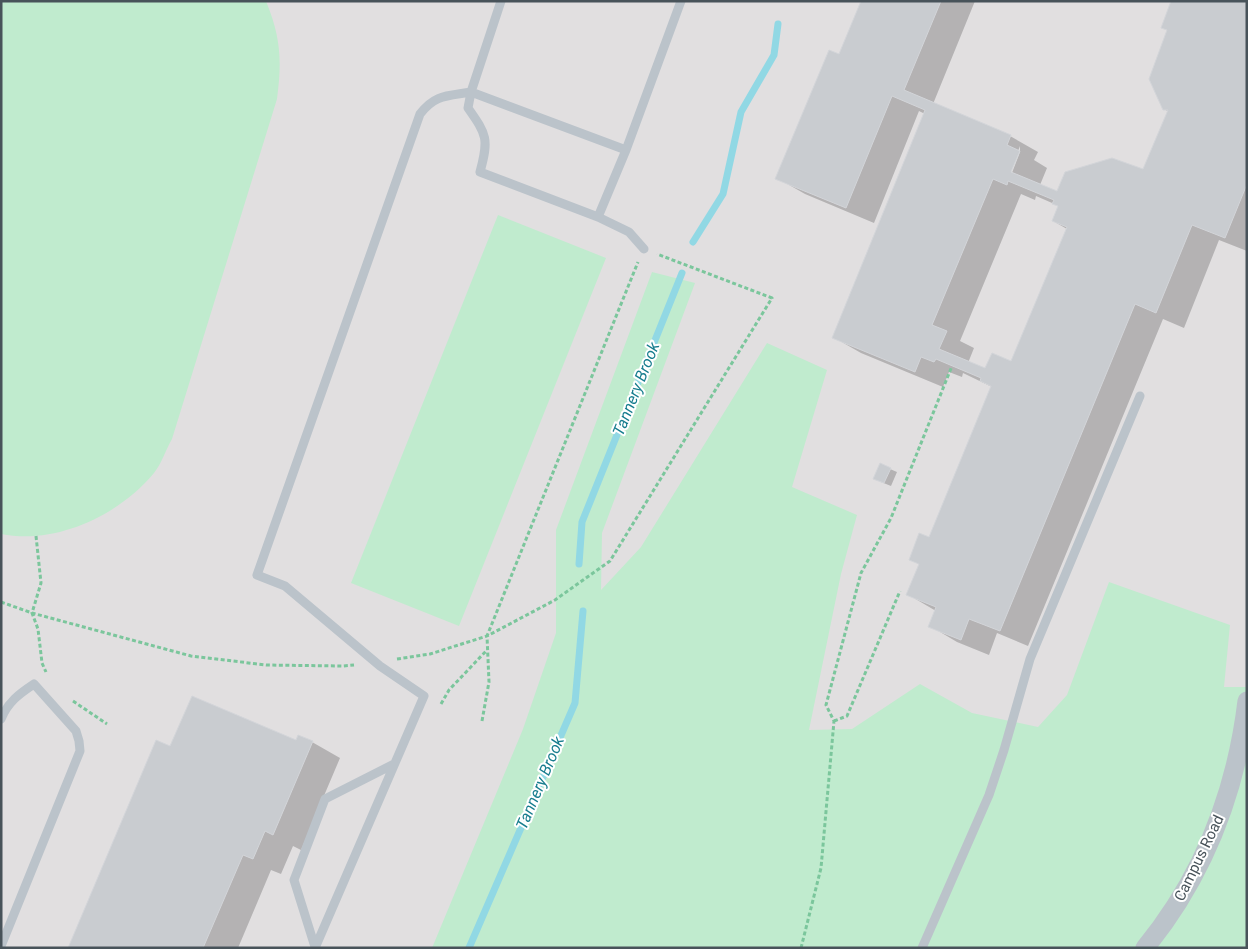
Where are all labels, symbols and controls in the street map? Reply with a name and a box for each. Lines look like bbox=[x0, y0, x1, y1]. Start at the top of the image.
water label: Tannery Brook bbox=[609, 338, 664, 439]
water label: Tannery Brook bbox=[512, 733, 569, 832]
street label: Campus Road bbox=[1170, 812, 1228, 904]

